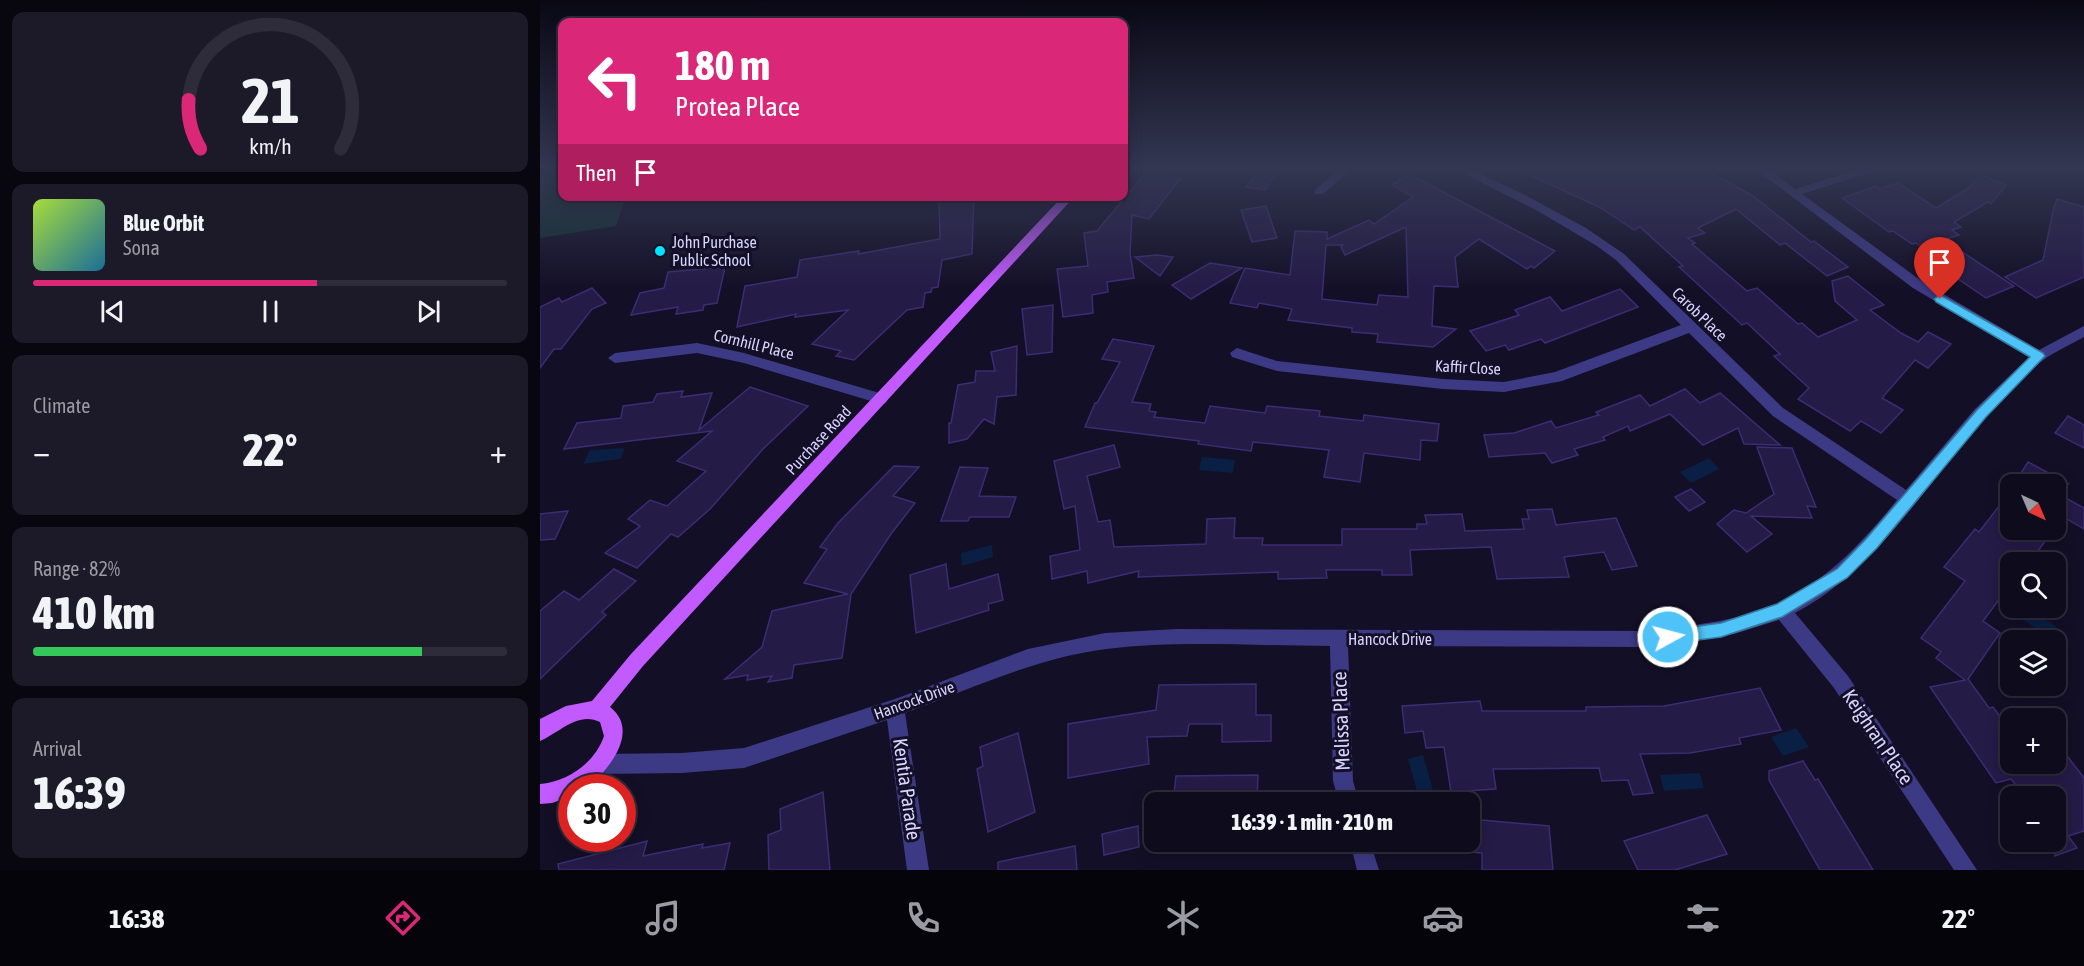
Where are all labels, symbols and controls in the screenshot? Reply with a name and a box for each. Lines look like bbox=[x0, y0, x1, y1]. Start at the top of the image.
text: 180 m bbox=[675, 41, 770, 89]
icon: left bbox=[576, 42, 654, 120]
text: 21 bbox=[241, 65, 299, 136]
text: Protea Place bbox=[675, 91, 800, 122]
text: km/h bbox=[249, 134, 291, 159]
icon: arrive bbox=[629, 156, 662, 189]
text: Then bbox=[576, 160, 617, 186]
text: Blue Orbit bbox=[123, 210, 204, 236]
place label: John Purchase Public School bbox=[672, 233, 757, 269]
text: Sona bbox=[123, 236, 160, 259]
pin bbox=[1914, 237, 1965, 299]
marker: John Purchase Public School bbox=[653, 244, 667, 258]
icon: arrive bbox=[1923, 246, 1956, 279]
street label: Carob Place bbox=[1669, 283, 1731, 345]
icon: previous bbox=[96, 295, 129, 328]
icon: pause bbox=[254, 295, 287, 328]
icon: next bbox=[412, 295, 445, 328]
street label: Cornhill Place bbox=[712, 325, 796, 363]
street label: Kaffir Close bbox=[1435, 356, 1501, 378]
text: Climate bbox=[33, 394, 90, 417]
street label: Purchase Road bbox=[782, 402, 854, 478]
text: 22° bbox=[243, 424, 297, 476]
text: − bbox=[33, 432, 50, 470]
text: + bbox=[490, 432, 507, 470]
north arrow bbox=[2000, 474, 2066, 540]
map controls bbox=[2000, 474, 2066, 852]
button: search bbox=[2000, 552, 2066, 618]
text: Range · 82% bbox=[33, 557, 120, 580]
text: 410 km bbox=[33, 587, 155, 639]
position arrow bbox=[1636, 605, 1700, 669]
street label: Hancock Drive bbox=[1348, 630, 1432, 648]
button: layers bbox=[2000, 630, 2066, 696]
street label: Melissa Place bbox=[1327, 671, 1354, 771]
street label: Hancock Drive bbox=[871, 677, 957, 723]
street label: Keighran Place bbox=[1838, 685, 1919, 789]
button: + bbox=[2000, 708, 2066, 774]
text: Arrival bbox=[33, 737, 82, 760]
street label: Kentia Parade bbox=[889, 737, 926, 841]
text: 16:39 bbox=[33, 767, 126, 819]
speed limit sign: 30 bbox=[558, 774, 636, 852]
button: − bbox=[2000, 786, 2066, 852]
text: 16:39 · 1 min · 210 m bbox=[1231, 809, 1393, 835]
icon: directions bbox=[382, 897, 424, 939]
icon: music bbox=[642, 897, 684, 939]
icon: phone bbox=[902, 897, 944, 939]
icon: climate bbox=[1162, 897, 1204, 939]
icon: car bbox=[1422, 897, 1464, 939]
icon: filters bbox=[1682, 897, 1724, 939]
text: 16:38 bbox=[109, 903, 165, 934]
text: 22° bbox=[1942, 903, 1975, 934]

